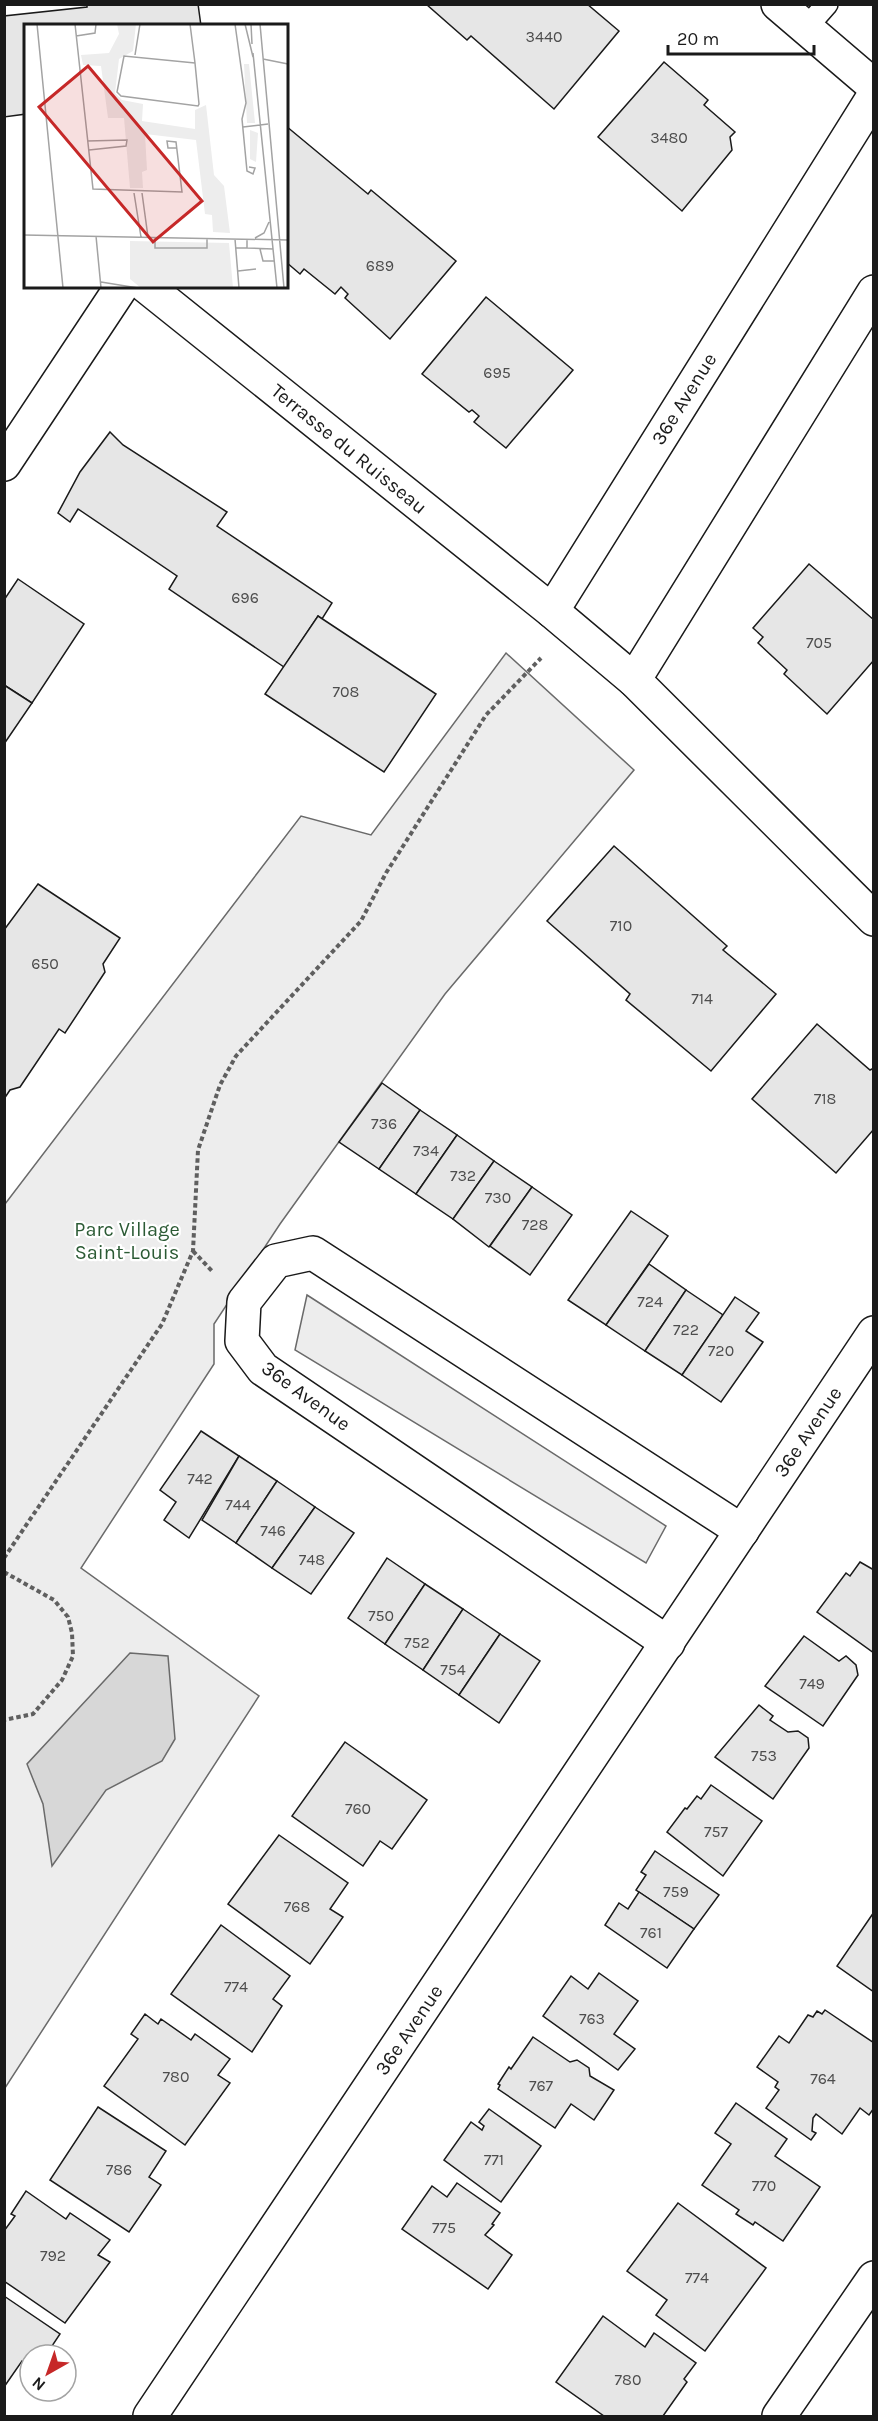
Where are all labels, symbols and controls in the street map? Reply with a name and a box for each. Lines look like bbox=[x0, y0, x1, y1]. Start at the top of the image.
scale bar bbox=[668, 18, 814, 56]
inset map bbox=[24, 24, 288, 288]
house number: 3440 bbox=[526, 27, 562, 46]
text: 20 m bbox=[677, 28, 719, 50]
house number: 3480 bbox=[650, 128, 688, 147]
house number: 689 bbox=[366, 256, 394, 275]
street label: 36e Avenue bbox=[647, 349, 721, 449]
house number: 695 bbox=[483, 363, 511, 382]
street label: Terrasse du Ruisseau bbox=[266, 379, 432, 519]
house number: 696 bbox=[231, 588, 259, 607]
house number: 705 bbox=[806, 633, 832, 652]
house number: 708 bbox=[333, 682, 359, 701]
house number: 710 bbox=[610, 916, 632, 935]
house number: 650 bbox=[31, 954, 59, 973]
house number: 714 bbox=[691, 989, 713, 1008]
house number: 718 bbox=[814, 1089, 836, 1108]
house number: 736 bbox=[371, 1114, 397, 1133]
house number: 734 bbox=[413, 1141, 439, 1160]
house number: 732 bbox=[450, 1166, 476, 1185]
house number: 730 bbox=[485, 1188, 511, 1207]
house number: 728 bbox=[522, 1215, 548, 1234]
park label: Parc Village Saint-Louis bbox=[74, 1218, 180, 1264]
house number: 724 bbox=[637, 1292, 663, 1311]
house number: 722 bbox=[673, 1320, 699, 1339]
house number: 720 bbox=[708, 1341, 734, 1360]
street label: 36e Avenue bbox=[257, 1356, 355, 1436]
street label: 36e Avenue bbox=[769, 1382, 847, 1482]
house number: 742 bbox=[187, 1469, 213, 1488]
house number: 744 bbox=[225, 1495, 251, 1514]
house number: 746 bbox=[260, 1521, 286, 1540]
house number: 748 bbox=[299, 1550, 325, 1569]
house number: 750 bbox=[368, 1606, 394, 1625]
house number: 752 bbox=[404, 1633, 430, 1652]
house number: 754 bbox=[440, 1660, 466, 1679]
house number: 749 bbox=[799, 1674, 825, 1693]
house number: 753 bbox=[751, 1746, 777, 1765]
house number: 760 bbox=[345, 1799, 371, 1818]
house number: 757 bbox=[704, 1822, 729, 1841]
house number: 759 bbox=[663, 1882, 689, 1901]
house number: 768 bbox=[284, 1897, 310, 1916]
house number: 761 bbox=[640, 1923, 662, 1942]
house number: 774 bbox=[224, 1977, 248, 1996]
street label: 36e Avenue bbox=[370, 1980, 448, 2080]
house number: 763 bbox=[579, 2009, 605, 2028]
house number: 780 bbox=[163, 2067, 189, 2086]
house number: 764 bbox=[810, 2069, 836, 2088]
house number: 767 bbox=[529, 2076, 554, 2095]
house number: 771 bbox=[484, 2150, 504, 2169]
house number: 786 bbox=[106, 2160, 132, 2179]
house number: 770 bbox=[752, 2176, 776, 2195]
house number: 775 bbox=[432, 2218, 456, 2237]
house number: 792 bbox=[40, 2246, 66, 2265]
house number: 774 bbox=[685, 2268, 709, 2287]
north arrow bbox=[18, 2343, 78, 2403]
house number: 780 bbox=[615, 2370, 641, 2389]
text: N bbox=[28, 2373, 49, 2395]

